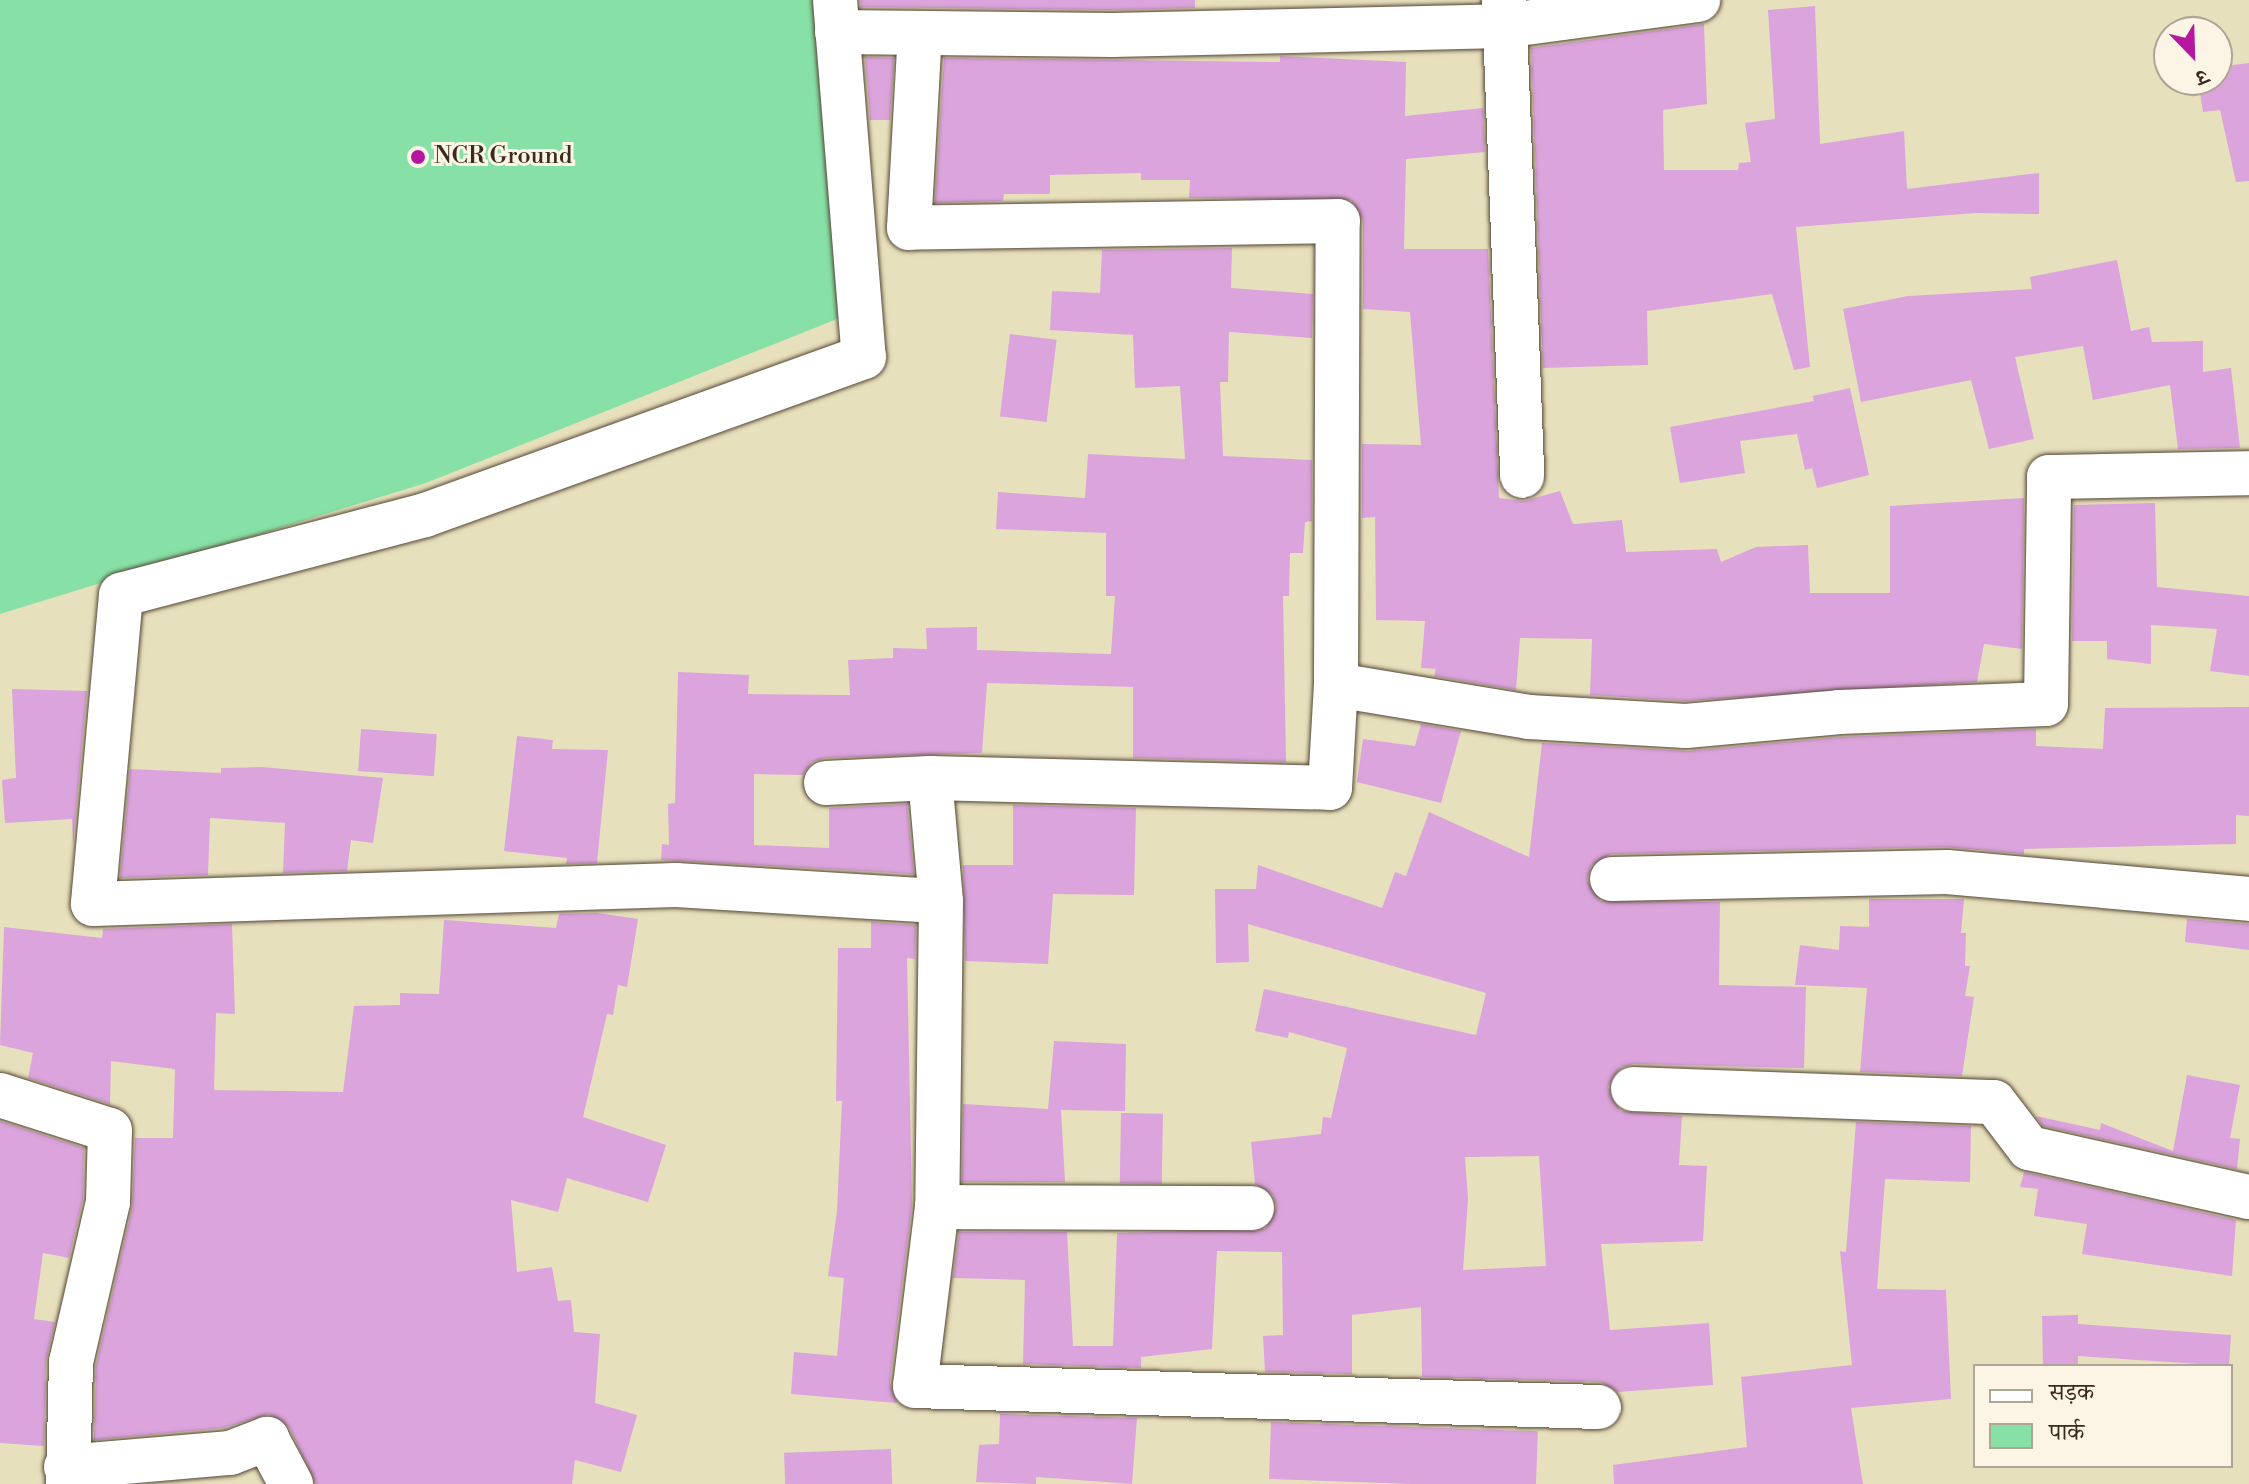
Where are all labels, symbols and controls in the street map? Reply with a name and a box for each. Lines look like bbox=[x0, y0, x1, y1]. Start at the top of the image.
north arrow bbox=[2153, 16, 2233, 96]
text: उ bbox=[2191, 62, 2212, 91]
place label: NCR Ground bbox=[434, 143, 572, 171]
marker: NCR Ground bbox=[409, 148, 427, 166]
legend bbox=[1973, 1364, 2233, 1468]
text: सड़क bbox=[2049, 1378, 2094, 1408]
text: पार्क bbox=[2049, 1418, 2084, 1448]

